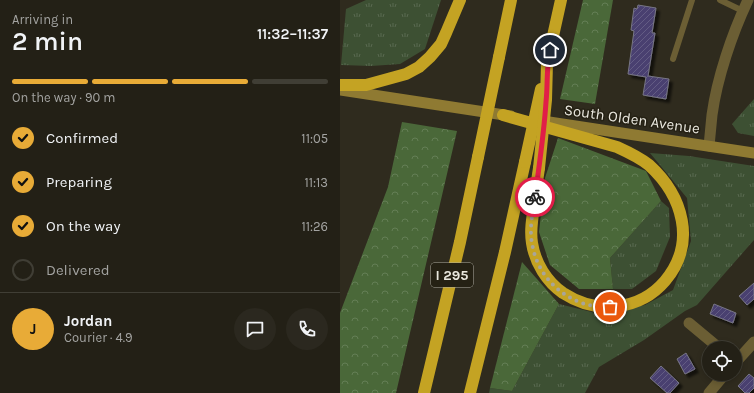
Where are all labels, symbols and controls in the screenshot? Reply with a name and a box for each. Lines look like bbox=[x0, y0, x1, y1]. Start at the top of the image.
text: Arriving in bbox=[12, 12, 73, 27]
text: 11:32–11:37 bbox=[257, 25, 328, 43]
text: 2 min bbox=[12, 26, 83, 57]
pin bbox=[533, 33, 567, 67]
icon: home bbox=[539, 39, 561, 61]
text: On the way · 90 m bbox=[12, 90, 115, 105]
street label: South Olden Avenue bbox=[563, 101, 701, 137]
icon: check bbox=[12, 127, 34, 149]
text: Confirmed bbox=[46, 129, 118, 147]
text: 11:05 bbox=[301, 131, 328, 146]
icon: check bbox=[12, 171, 34, 193]
text: Preparing bbox=[46, 173, 112, 191]
text: 11:13 bbox=[304, 175, 328, 190]
courier bbox=[515, 177, 555, 217]
icon: bike bbox=[524, 186, 546, 208]
icon: check bbox=[12, 215, 34, 237]
text: On the way bbox=[46, 217, 120, 235]
text: 11:26 bbox=[301, 219, 328, 234]
text: Delivered bbox=[46, 261, 110, 279]
road number: I 295 bbox=[431, 263, 473, 287]
pin bbox=[593, 290, 627, 324]
icon: bag bbox=[599, 296, 621, 318]
button: chat bbox=[234, 308, 276, 350]
button: phone bbox=[286, 308, 328, 350]
text: Jordan bbox=[64, 312, 112, 330]
text: J bbox=[30, 320, 36, 338]
text: Courier · 4.9 bbox=[64, 330, 133, 345]
map controls bbox=[702, 341, 742, 381]
button: locate bbox=[702, 341, 742, 381]

